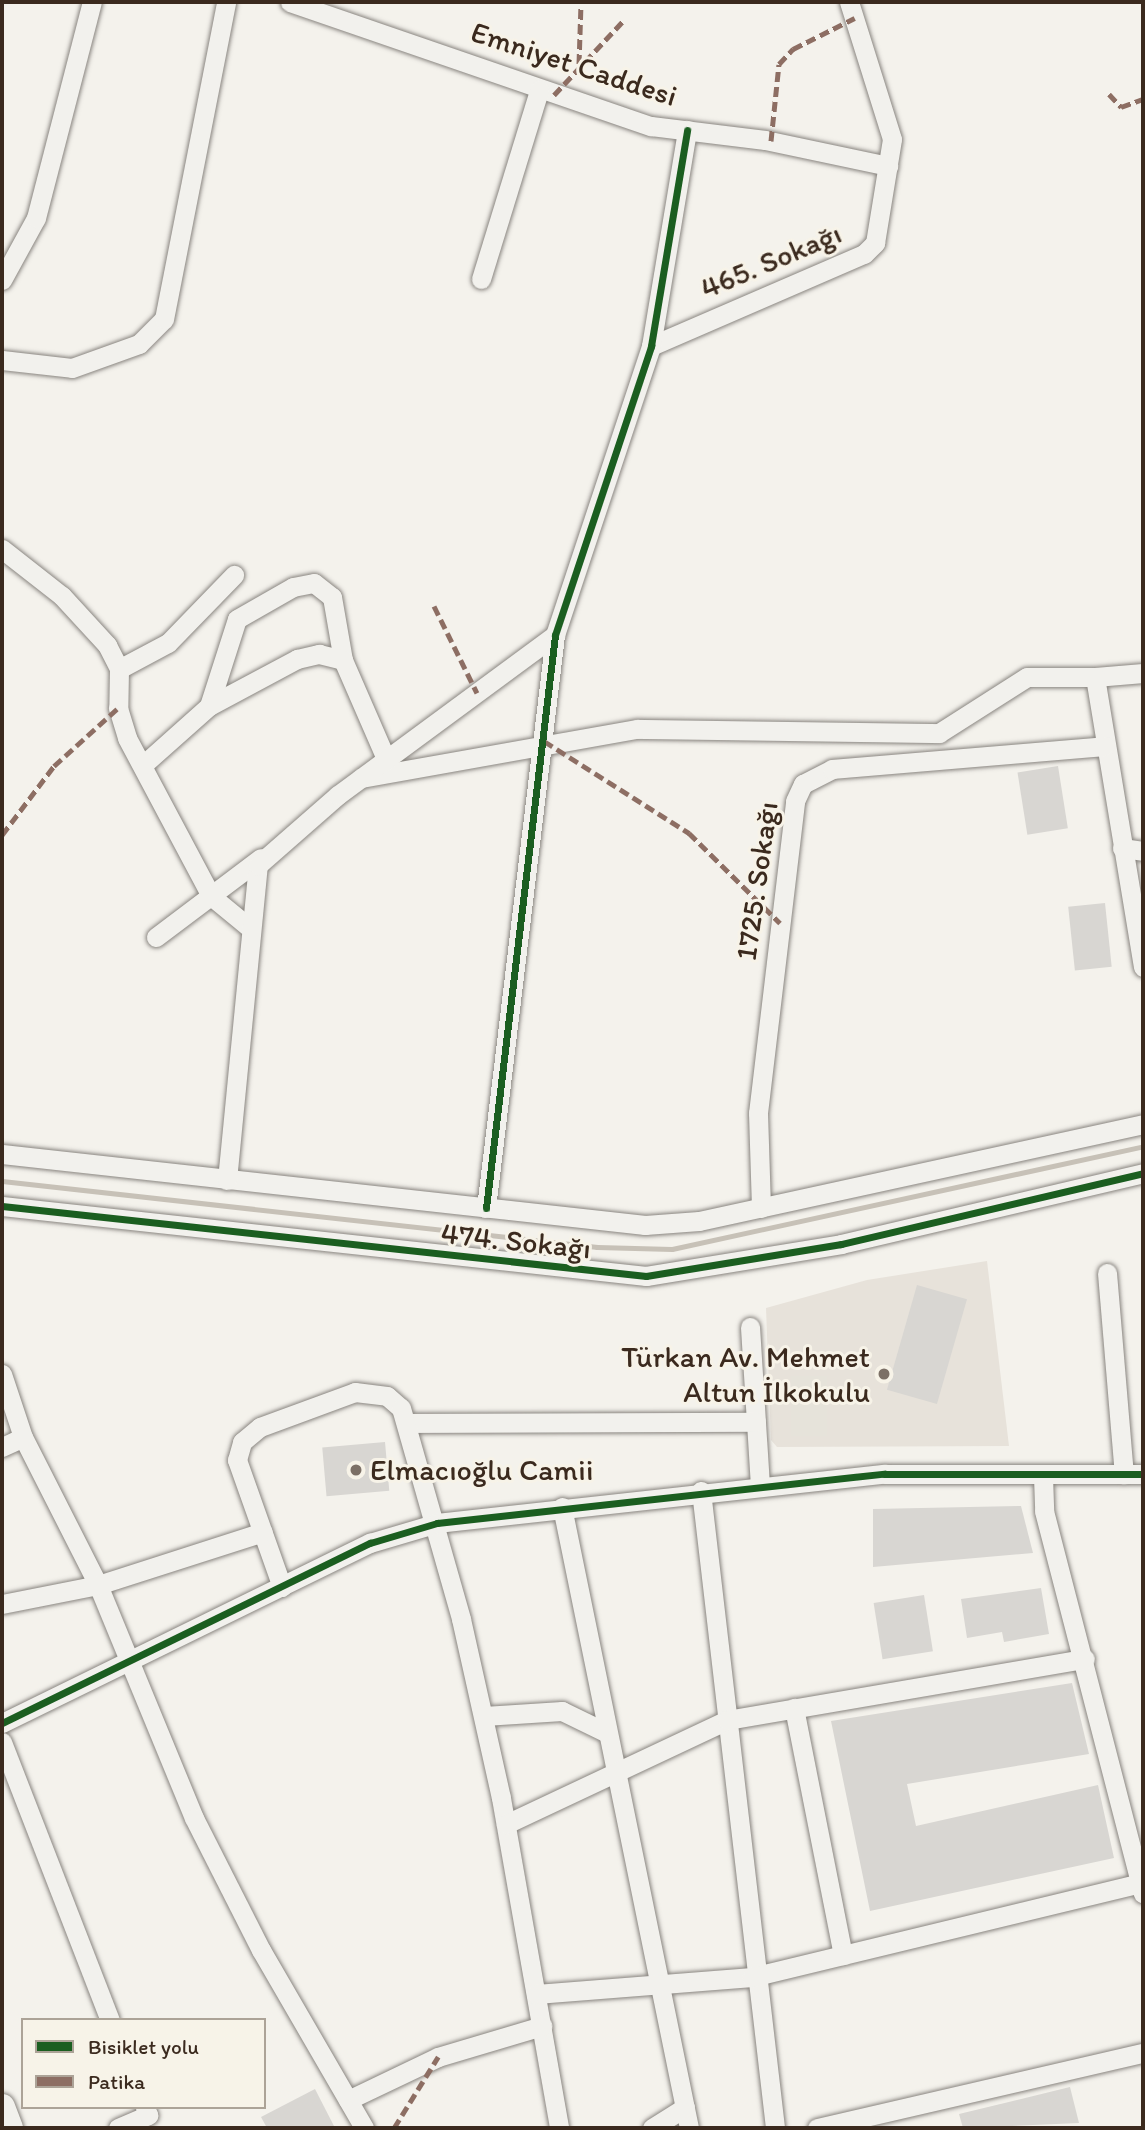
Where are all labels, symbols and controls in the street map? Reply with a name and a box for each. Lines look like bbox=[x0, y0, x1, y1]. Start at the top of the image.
street label: Emniyet Caddesi bbox=[466, 14, 682, 114]
street label: 465. Sokağı bbox=[695, 215, 847, 307]
street label: 1725. Sokağı bbox=[728, 799, 786, 963]
street label: 474. Sokağı bbox=[439, 1215, 593, 1267]
place label: Türkan Av. Mehmet Altun İlkokulu bbox=[622, 1339, 870, 1410]
marker: Türkan Av. Mehmet Altun İlkokulu bbox=[876, 1366, 892, 1382]
place label: Elmacıoğlu Camii bbox=[370, 1452, 594, 1488]
marker: Elmacıoğlu Camii bbox=[348, 1462, 364, 1478]
legend bbox=[21, 2018, 266, 2109]
text: Bisiklet yolu bbox=[88, 2034, 199, 2059]
text: Patika bbox=[88, 2069, 145, 2094]

